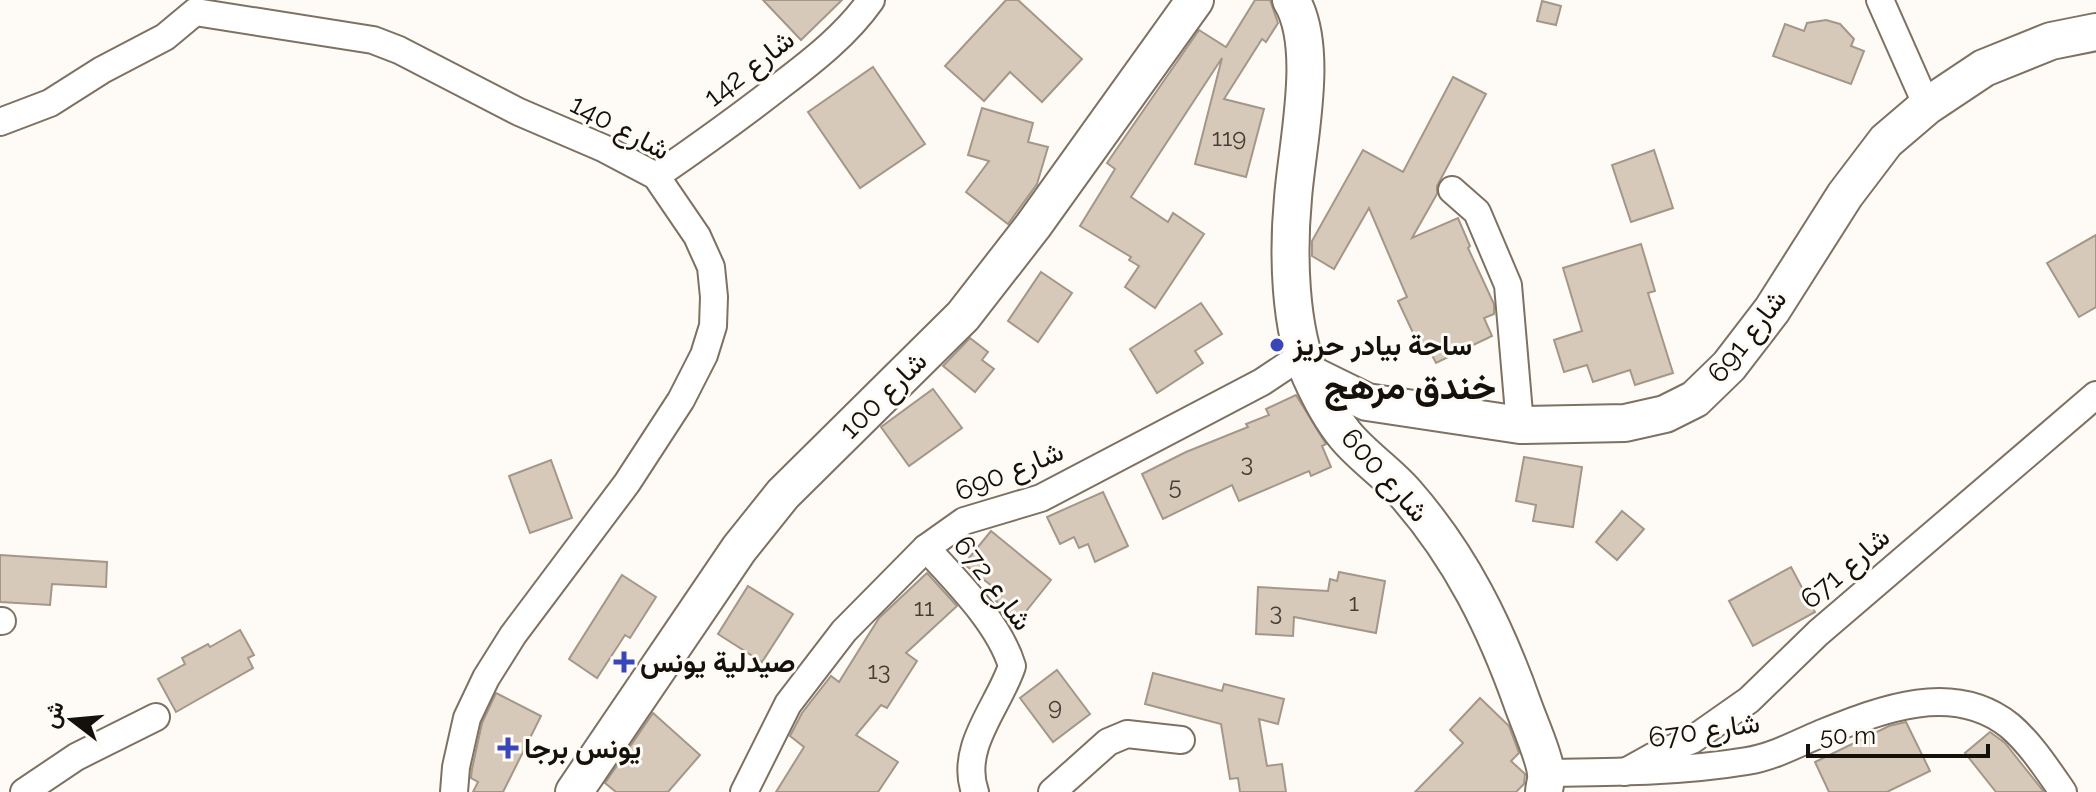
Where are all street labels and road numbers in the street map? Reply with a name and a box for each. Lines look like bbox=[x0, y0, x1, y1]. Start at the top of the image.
street label: شارع 142 bbox=[697, 23, 802, 115]
street label: شارع 140 bbox=[564, 87, 675, 169]
street label: شارع 691 bbox=[1701, 283, 1795, 390]
street label: شارع 100 bbox=[833, 345, 935, 447]
street label: شارع 600 bbox=[1333, 421, 1436, 530]
street label: شارع 690 bbox=[950, 434, 1069, 509]
street label: شارع 671 bbox=[1794, 520, 1898, 617]
street label: شارع 672 bbox=[945, 529, 1039, 638]
street label: شارع 670 bbox=[1646, 706, 1762, 756]

